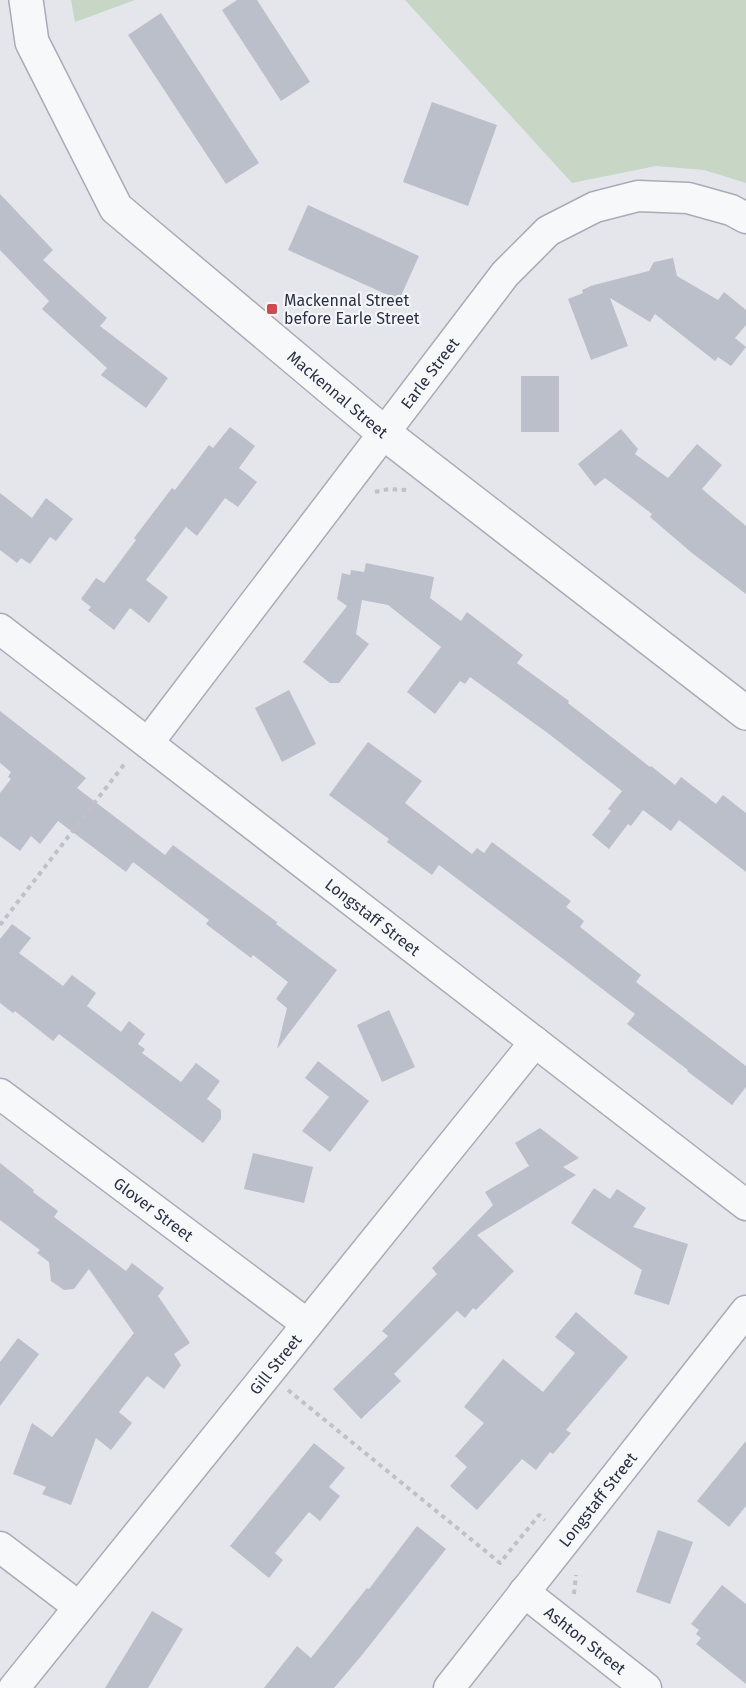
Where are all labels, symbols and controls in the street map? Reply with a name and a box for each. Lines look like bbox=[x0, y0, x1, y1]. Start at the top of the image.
place label: Mackennal Street before Earle Street bbox=[284, 291, 420, 328]
marker: Mackennal Street before Earle Street bbox=[265, 302, 279, 316]
street label: Earle Street bbox=[397, 334, 463, 413]
street label: Mackennal Street bbox=[283, 347, 392, 442]
street label: Longstaff Street bbox=[321, 875, 424, 960]
street label: Glover Street bbox=[110, 1174, 197, 1246]
street label: Gill Street bbox=[246, 1330, 306, 1398]
street label: Longstaff Street bbox=[555, 1449, 641, 1551]
street label: Ashton Street bbox=[541, 1603, 630, 1679]

